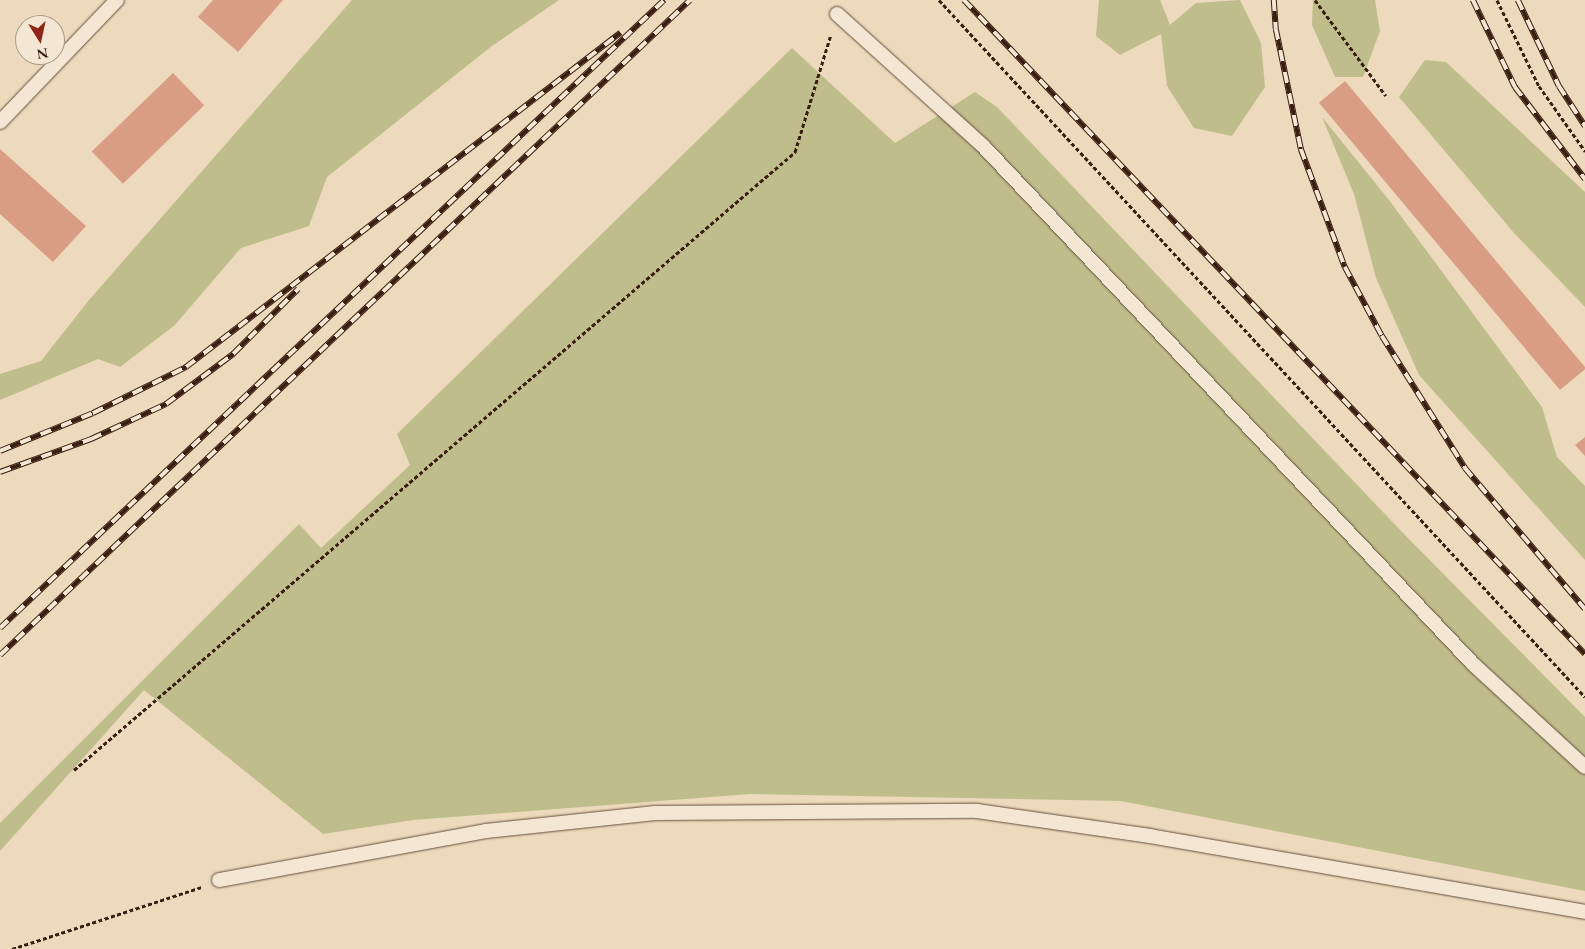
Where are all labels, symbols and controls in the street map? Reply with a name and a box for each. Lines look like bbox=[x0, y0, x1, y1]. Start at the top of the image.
north arrow bbox=[15, 15, 65, 65]
text: N bbox=[35, 44, 50, 64]

